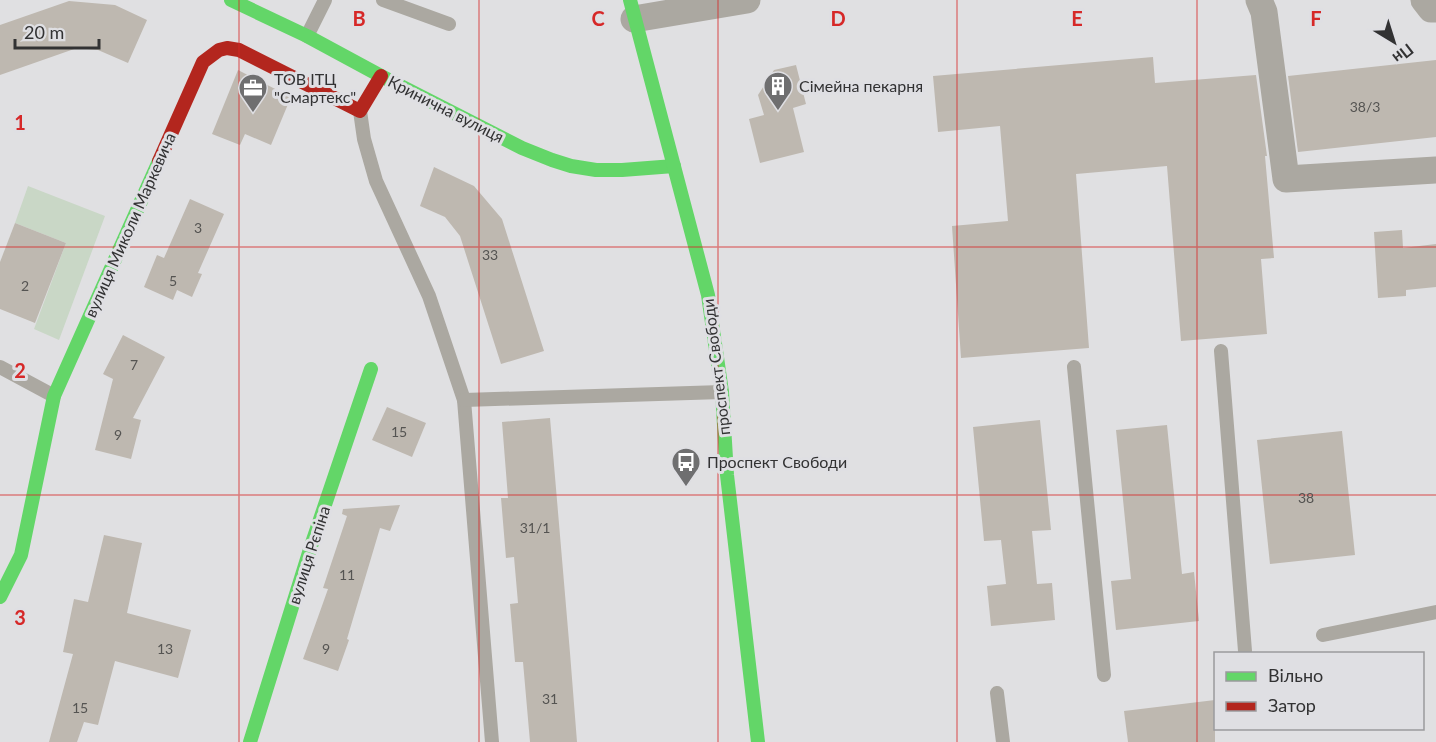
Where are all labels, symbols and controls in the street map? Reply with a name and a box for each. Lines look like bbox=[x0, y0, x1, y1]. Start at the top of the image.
text: B bbox=[352, 6, 366, 30]
text: C bbox=[591, 6, 605, 30]
text: D bbox=[830, 6, 846, 30]
text: E bbox=[1071, 6, 1083, 30]
text: F bbox=[1310, 6, 1322, 30]
scale bar bbox=[15, 12, 99, 50]
north arrow bbox=[1364, 12, 1424, 72]
text: 20 m bbox=[24, 21, 64, 43]
text: Пн bbox=[1389, 40, 1418, 68]
place label: ТОВ ІТЦ "Смартекс" bbox=[274, 69, 356, 106]
building icon: Сімейна пекарня bbox=[762, 70, 794, 112]
street label: Кринична вулиця bbox=[385, 71, 507, 146]
office icon: ТОВ ІТЦ "Смартекс" bbox=[237, 72, 269, 114]
place label: Сімейна пекарня bbox=[799, 76, 923, 95]
house number: 38/3 bbox=[1350, 98, 1380, 115]
text: 1 bbox=[14, 110, 26, 134]
street label: вулиця Миколи Маркевича bbox=[80, 130, 179, 320]
house number: 3 bbox=[194, 219, 202, 236]
house number: 33 bbox=[482, 246, 498, 263]
house number: 5 bbox=[169, 272, 177, 289]
house number: 2 bbox=[21, 277, 29, 294]
street label: проспект Свободи bbox=[698, 298, 733, 436]
house number: 7 bbox=[130, 356, 138, 373]
text: 2 bbox=[14, 358, 26, 382]
house number: 15 bbox=[391, 423, 407, 440]
house number: 9 bbox=[114, 426, 122, 443]
bus stop icon: Проспект Свободи bbox=[670, 446, 702, 488]
place label: Проспект Свободи bbox=[707, 452, 847, 471]
house number: 38 bbox=[1298, 489, 1314, 506]
street label: вулиця Рєпіна bbox=[284, 503, 333, 606]
house number: 31/1 bbox=[520, 519, 550, 536]
house number: 11 bbox=[339, 566, 355, 583]
text: 3 bbox=[14, 605, 26, 629]
house number: 13 bbox=[157, 640, 173, 657]
house number: 9 bbox=[322, 640, 330, 657]
legend bbox=[1214, 652, 1424, 730]
text: Вільно bbox=[1268, 664, 1323, 686]
house number: 31 bbox=[542, 690, 558, 707]
text: Затор bbox=[1268, 694, 1316, 716]
house number: 15 bbox=[72, 699, 88, 716]

